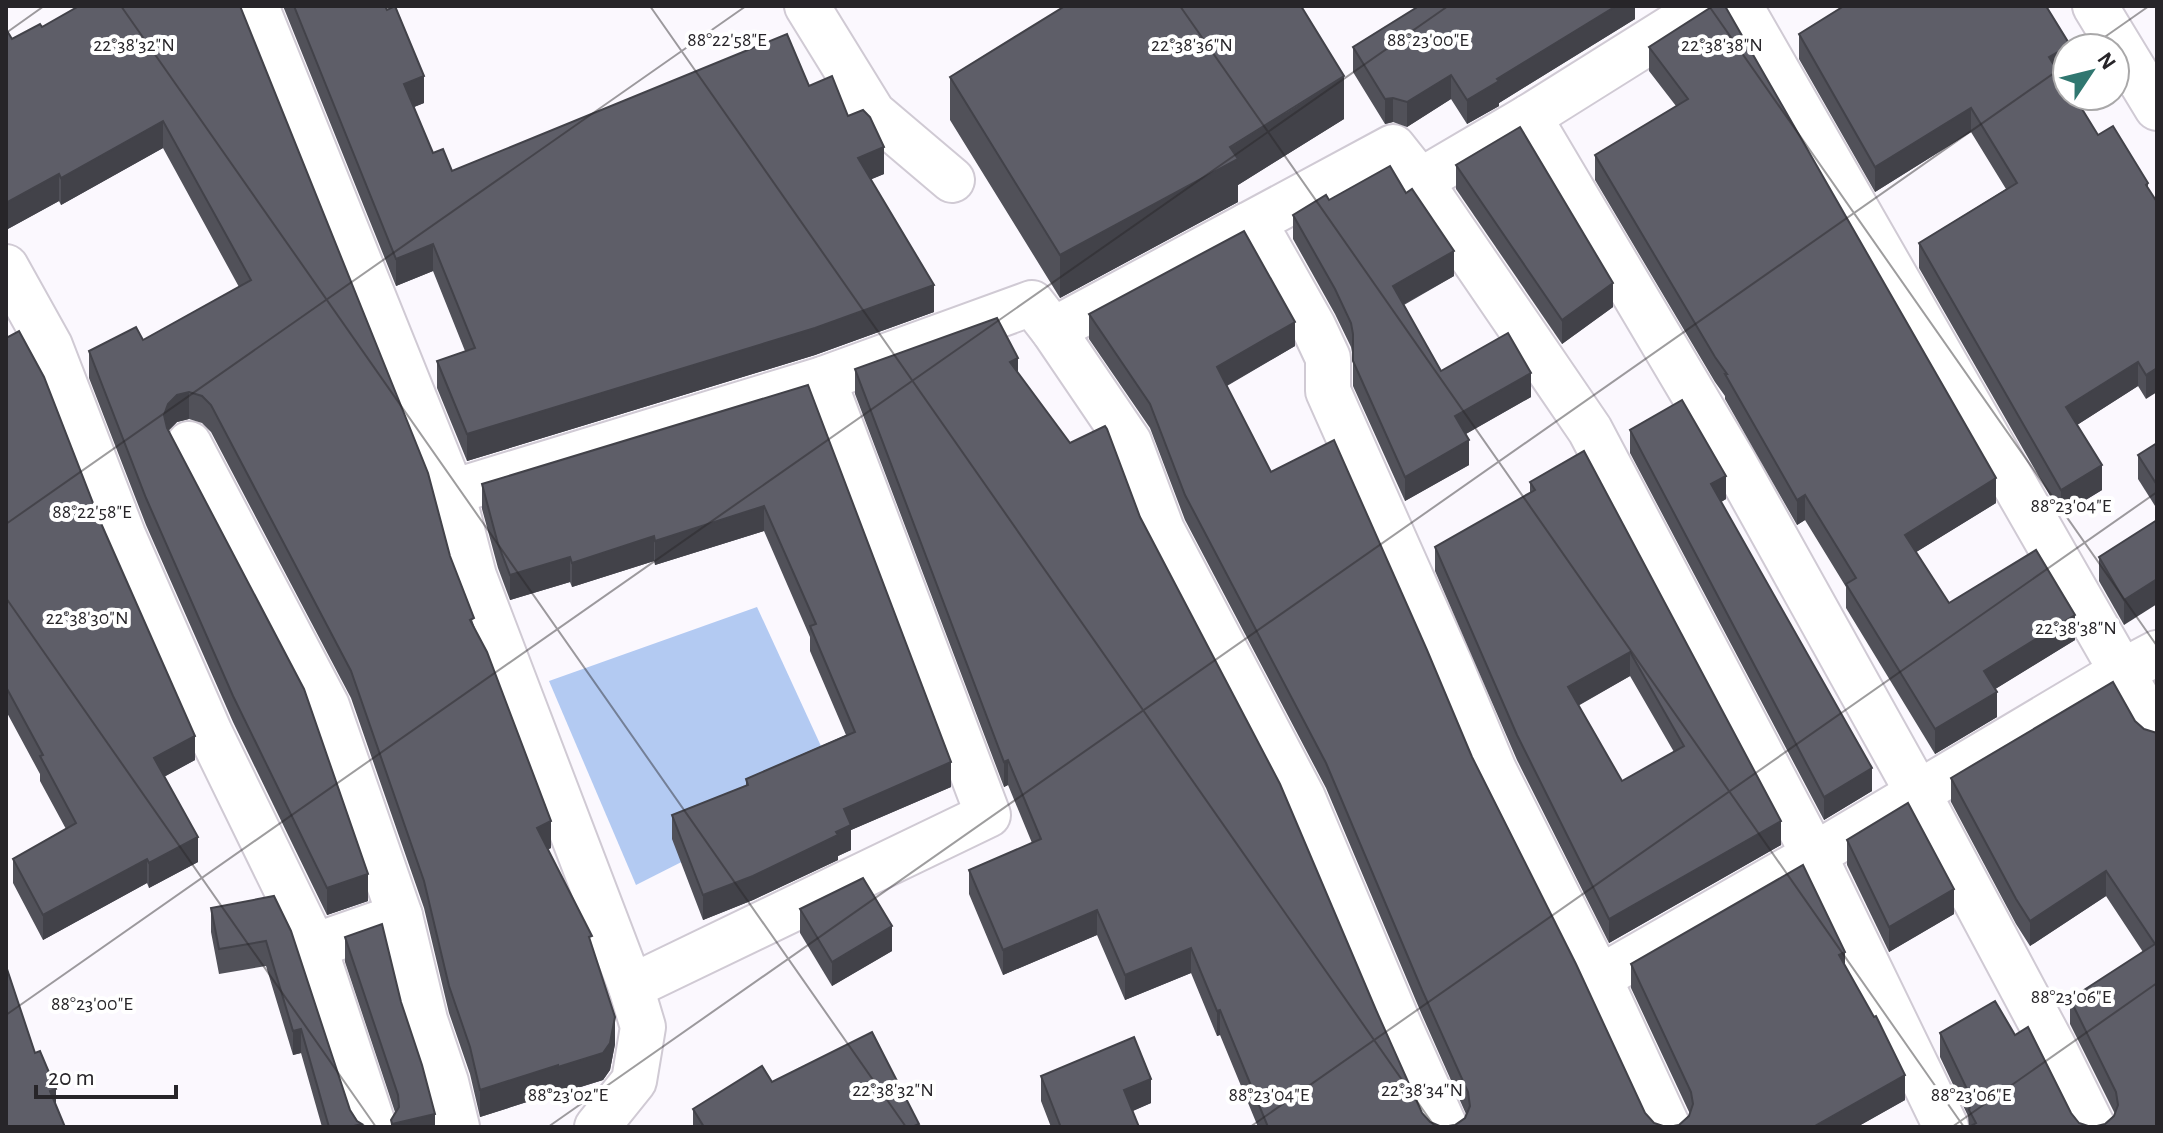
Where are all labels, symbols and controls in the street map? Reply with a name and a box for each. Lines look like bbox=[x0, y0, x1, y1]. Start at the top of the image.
text: 88°22'58"E bbox=[687, 30, 767, 50]
text: 88°23'00"E bbox=[1387, 30, 1469, 50]
north arrow bbox=[2051, 32, 2131, 112]
text: 22°38'32"N bbox=[93, 35, 175, 55]
text: 22°38'36"N bbox=[1151, 35, 1233, 55]
text: 22°38'38"N bbox=[1681, 35, 1763, 55]
text: N bbox=[2093, 49, 2120, 74]
text: 88°23'04"E bbox=[2031, 496, 2112, 516]
text: 88°22'58"E bbox=[52, 502, 132, 522]
text: 22°38'30"N bbox=[45, 608, 129, 628]
text: 22°38'38"N bbox=[2035, 618, 2117, 638]
text: 88°23'06"E bbox=[2031, 987, 2112, 1007]
text: 88°23'00"E bbox=[51, 994, 133, 1014]
scale bar bbox=[36, 1049, 176, 1099]
text: 20 m bbox=[48, 1066, 95, 1090]
text: 22°38'32"N bbox=[852, 1080, 934, 1100]
text: 22°38'34"N bbox=[1381, 1080, 1463, 1100]
text: 88°23'02"E bbox=[528, 1085, 609, 1105]
text: 88°23'04"E bbox=[1229, 1085, 1310, 1105]
text: 88°23'06"E bbox=[1931, 1085, 2012, 1105]

